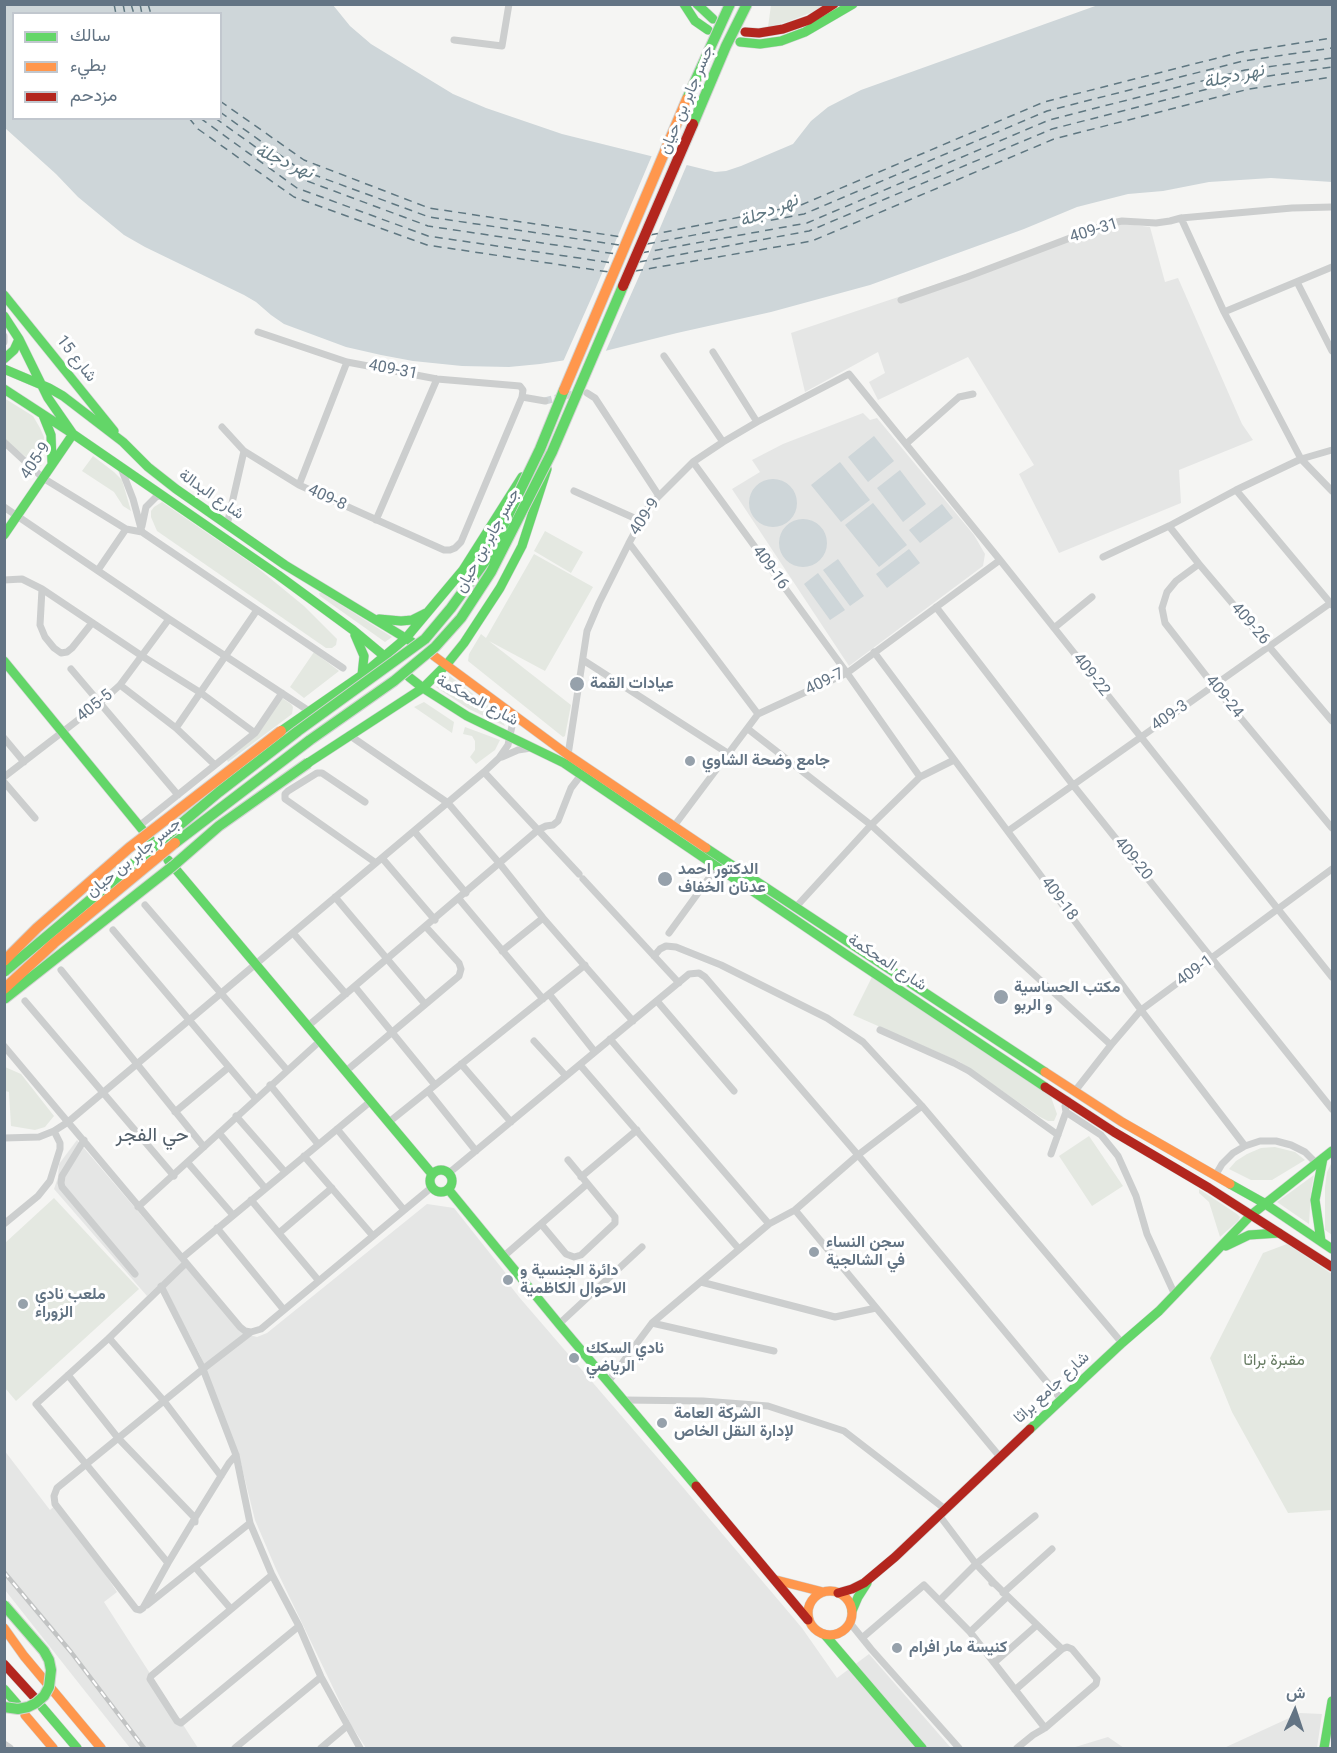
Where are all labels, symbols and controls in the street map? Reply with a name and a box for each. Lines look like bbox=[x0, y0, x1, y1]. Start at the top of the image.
legend bbox=[12, 12, 222, 120]
text: سالك bbox=[70, 24, 110, 45]
street label: جسر جابر بن حيان bbox=[656, 43, 718, 157]
text: بطيء bbox=[70, 54, 106, 75]
water label: نهر دجلة bbox=[1202, 60, 1266, 94]
text: مزدحم bbox=[70, 84, 117, 105]
water label: نهر دجلة bbox=[252, 140, 316, 184]
water label: نهر دجلة bbox=[737, 190, 801, 232]
street label: 409-31 bbox=[1068, 215, 1120, 247]
street label: شارع 15 bbox=[52, 332, 100, 386]
street label: 409-31 bbox=[367, 356, 419, 384]
street label: 405-9 bbox=[17, 439, 55, 483]
street label: شارع البدالة bbox=[175, 466, 247, 524]
street label: 409-8 bbox=[305, 481, 349, 515]
street label: جسر جابر بن حيان bbox=[452, 486, 524, 596]
street label: 409-9 bbox=[626, 495, 664, 539]
street label: 409-16 bbox=[748, 542, 792, 594]
street label: 409-26 bbox=[1227, 599, 1273, 649]
street label: 409-22 bbox=[1068, 650, 1114, 700]
street label: 409-7 bbox=[803, 665, 847, 699]
street label: شارع المحكمة bbox=[433, 671, 521, 731]
street label: 409-24 bbox=[1201, 672, 1247, 722]
place label: عيادات القمة bbox=[590, 674, 674, 694]
marker: عيادات القمة bbox=[568, 675, 586, 693]
street label: 405-5 bbox=[73, 686, 117, 726]
street label: 409-3 bbox=[1148, 697, 1192, 735]
place label: جامع وضحة الشاوي bbox=[702, 751, 830, 771]
marker: جامع وضحة الشاوي bbox=[683, 754, 697, 768]
street label: جسر جابر بن حيان bbox=[83, 814, 185, 902]
street label: 409-20 bbox=[1110, 834, 1156, 884]
place label: الدكتور احمد عدنان الخفاف bbox=[678, 860, 766, 898]
marker: الدكتور احمد عدنان الخفاف bbox=[656, 870, 674, 888]
street label: 409-18 bbox=[1036, 874, 1082, 924]
street label: شارع المحكمة bbox=[844, 930, 930, 996]
street label: 409-1 bbox=[1173, 951, 1217, 991]
place label: مكتب الحساسية و الربو bbox=[1014, 978, 1120, 1016]
marker: مكتب الحساسية و الربو bbox=[992, 988, 1010, 1006]
district label: حي الفجر bbox=[115, 1124, 189, 1148]
place label: سجن النساء في الشالجية bbox=[826, 1233, 905, 1271]
marker: سجن النساء في الشالجية bbox=[807, 1245, 821, 1259]
place label: دائرة الجنسية و الاحوال الكاظمية bbox=[520, 1261, 626, 1299]
marker: دائرة الجنسية و الاحوال الكاظمية bbox=[501, 1273, 515, 1287]
place label: ملعب نادي الزوراء bbox=[35, 1285, 106, 1323]
marker: ملعب نادي الزوراء bbox=[16, 1297, 30, 1311]
place label: نادي السكك الرياضي bbox=[586, 1339, 664, 1377]
street label: شارع جامع براثا bbox=[1010, 1348, 1094, 1428]
marker: نادي السكك الرياضي bbox=[567, 1351, 581, 1365]
park label: مقبرة براثا bbox=[1243, 1351, 1305, 1371]
place label: الشركة العامة لإدارة النقل الخاص bbox=[674, 1404, 794, 1442]
marker: الشركة العامة لإدارة النقل الخاص bbox=[655, 1416, 669, 1430]
place label: كنيسة مار افرام bbox=[909, 1638, 1007, 1658]
marker: كنيسة مار افرام bbox=[890, 1641, 904, 1655]
north arrow bbox=[1265, 1681, 1325, 1741]
text: ش bbox=[1286, 1683, 1306, 1703]

